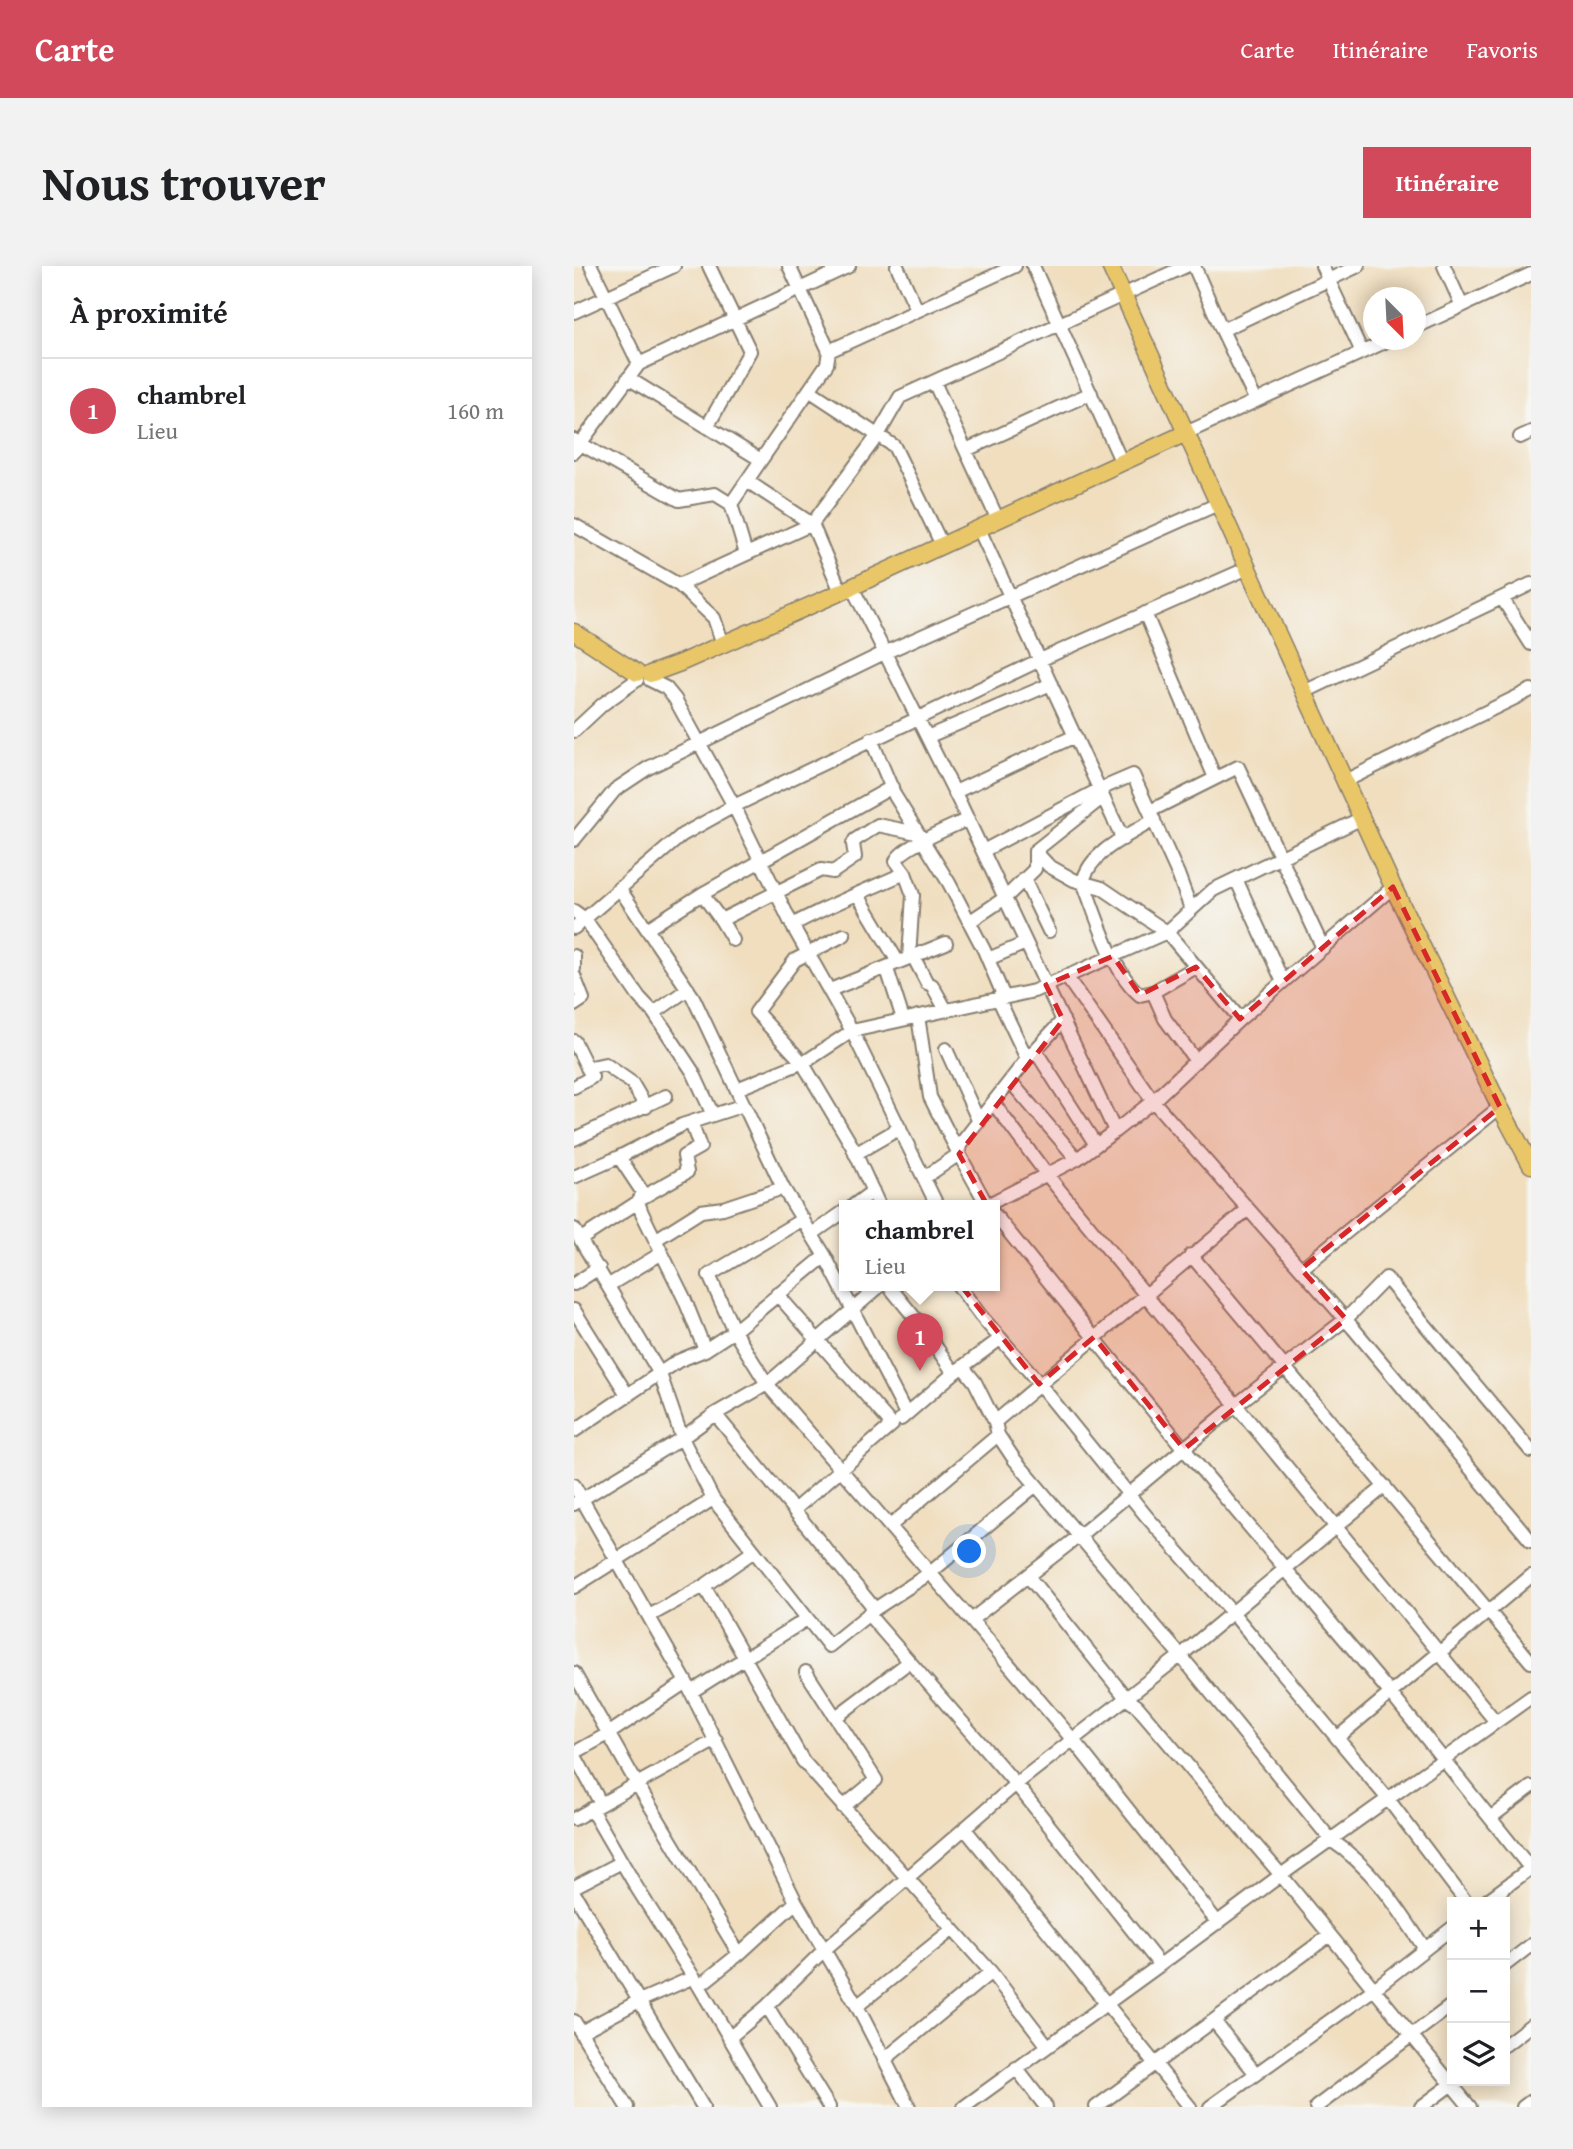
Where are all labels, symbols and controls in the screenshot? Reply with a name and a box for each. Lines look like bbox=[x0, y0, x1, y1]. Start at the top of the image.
text: Carte bbox=[35, 25, 114, 73]
text: Carte bbox=[1241, 32, 1295, 67]
text: Itinéraire bbox=[1333, 32, 1428, 67]
text: Favoris bbox=[1466, 32, 1538, 67]
text: Nous trouver bbox=[42, 146, 326, 218]
button: Itinéraire bbox=[1363, 147, 1531, 218]
north arrow bbox=[1363, 287, 1426, 350]
text: À proximité bbox=[70, 290, 228, 334]
text: chambrel bbox=[137, 375, 246, 414]
text: 1 bbox=[87, 394, 99, 427]
text: 160 m bbox=[447, 394, 504, 427]
text: Lieu bbox=[137, 414, 178, 447]
popup bbox=[839, 1200, 1000, 1291]
text: chambrel bbox=[865, 1210, 974, 1249]
text: Lieu bbox=[865, 1249, 906, 1282]
pin: 1 bbox=[897, 1313, 943, 1371]
your location bbox=[952, 1534, 986, 1568]
map controls bbox=[1447, 1897, 1510, 2086]
button: + bbox=[1447, 1897, 1510, 1960]
button: − bbox=[1447, 1960, 1510, 2023]
button: layers bbox=[1447, 2023, 1510, 2086]

